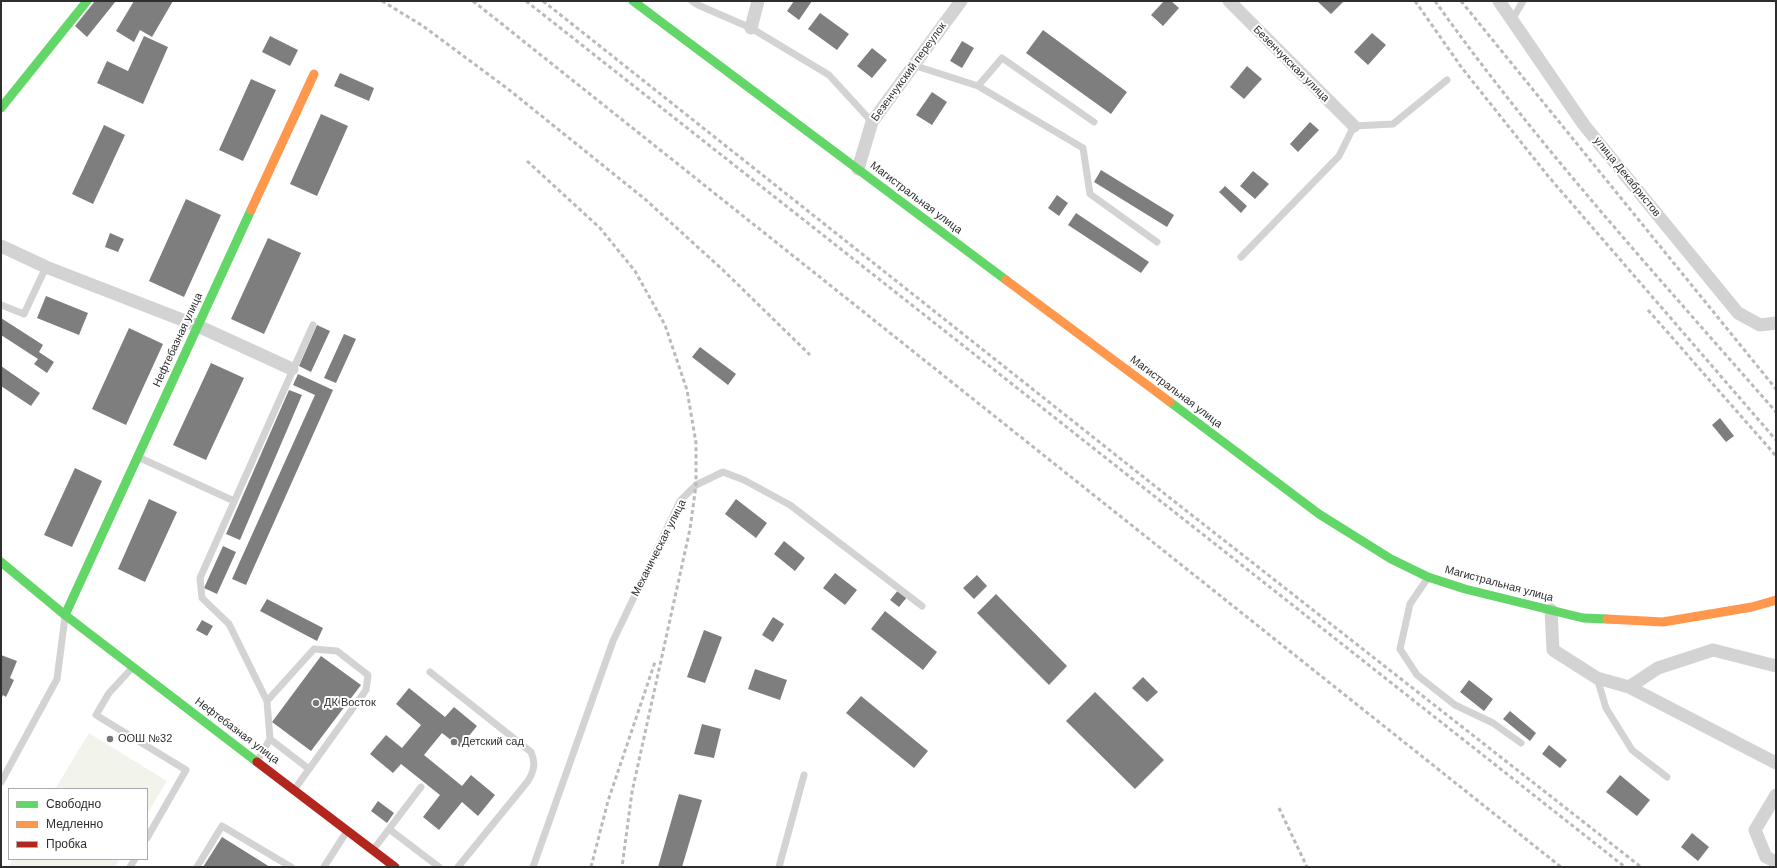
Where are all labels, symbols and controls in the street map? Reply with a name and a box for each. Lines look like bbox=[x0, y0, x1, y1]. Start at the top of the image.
street label: Безенчукский переулок bbox=[869, 20, 949, 124]
street label: Безенчукская улица bbox=[1250, 23, 1332, 105]
street label: улица Декабристов bbox=[1591, 134, 1663, 220]
street label: Магистральная улица bbox=[867, 159, 965, 237]
street label: Нефтебазная улица bbox=[150, 291, 206, 389]
street label: Магистральная улица bbox=[1127, 353, 1225, 431]
street label: Механическая улица bbox=[629, 497, 689, 599]
street label: Магистральная улица bbox=[1443, 563, 1555, 605]
street label: Нефтебазная улица bbox=[192, 695, 282, 767]
place label: ДК Восток bbox=[324, 696, 376, 710]
marker: ДК Восток bbox=[311, 698, 321, 708]
place label: ООШ №32 bbox=[118, 732, 172, 746]
marker: ООШ №32 bbox=[105, 734, 115, 744]
place label: Детский сад bbox=[462, 735, 524, 749]
marker: Детский сад bbox=[449, 737, 459, 747]
legend bbox=[8, 788, 148, 860]
text: Свободно bbox=[46, 797, 101, 811]
text: Медленно bbox=[46, 817, 103, 831]
text: Пробка bbox=[46, 837, 87, 851]

